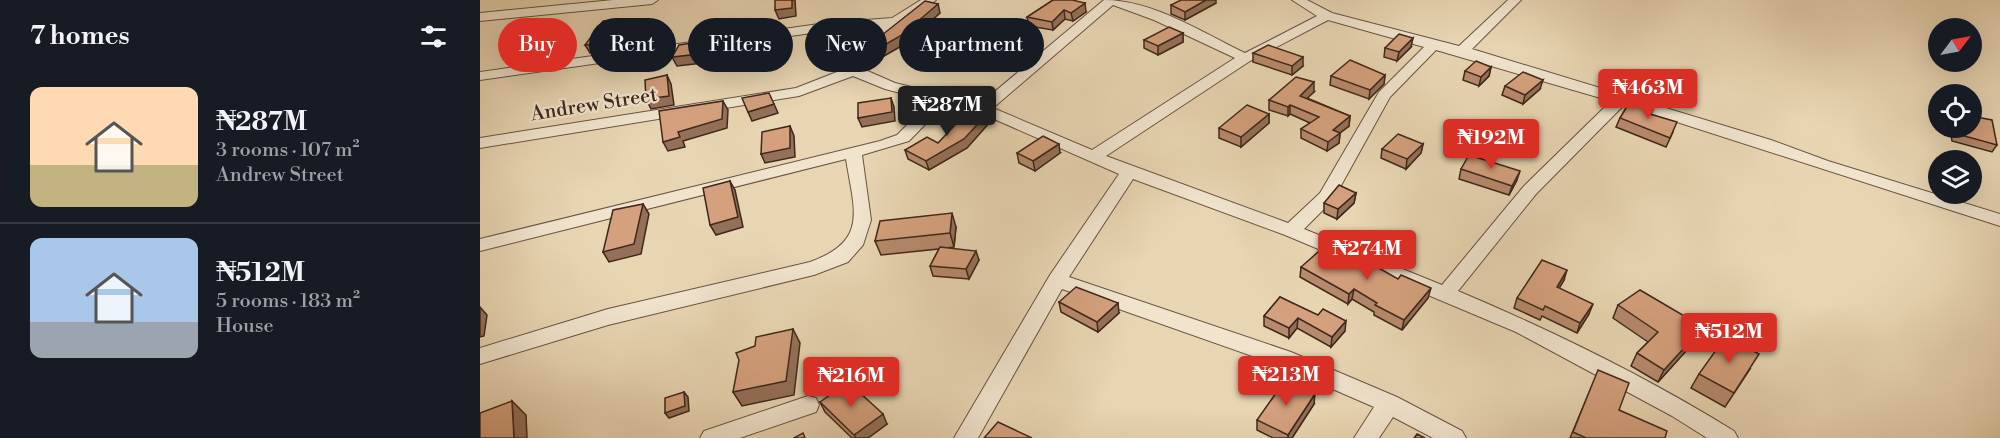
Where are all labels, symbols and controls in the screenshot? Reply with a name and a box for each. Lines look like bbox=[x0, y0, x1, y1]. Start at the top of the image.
chip: Buy bbox=[498, 18, 577, 72]
chip: Rent bbox=[589, 18, 676, 72]
chip: Filters bbox=[688, 18, 793, 72]
chip: New bbox=[805, 18, 887, 72]
chip: Apartment bbox=[899, 18, 1044, 72]
north arrow bbox=[1928, 18, 1982, 72]
map controls bbox=[1928, 18, 1982, 204]
text: 7 homes bbox=[30, 20, 130, 52]
icon: filters bbox=[417, 20, 450, 53]
pin: ₦463M bbox=[1606, 69, 1690, 120]
text: ₦463M bbox=[1612, 76, 1684, 101]
street label: Andrew Street bbox=[528, 83, 659, 127]
button: locate bbox=[1928, 84, 1982, 138]
pin: ₦287M bbox=[905, 86, 989, 137]
text: ₦287M bbox=[912, 93, 982, 118]
text: ₦287M bbox=[216, 106, 307, 138]
icon: home bbox=[78, 111, 150, 183]
pin: ₦192M bbox=[1449, 119, 1533, 170]
text: ₦192M bbox=[1457, 126, 1525, 151]
text: 3 rooms · 107 m² bbox=[216, 138, 360, 163]
button: layers bbox=[1928, 150, 1982, 204]
text: Andrew Street bbox=[216, 163, 344, 188]
pin: ₦274M bbox=[1325, 230, 1409, 281]
text: ₦274M bbox=[1332, 237, 1402, 262]
text: ₦512M bbox=[216, 257, 305, 289]
icon: home bbox=[78, 262, 150, 334]
text: 5 rooms · 183 m² bbox=[216, 289, 360, 314]
pin: ₦512M bbox=[1687, 313, 1771, 364]
text: House bbox=[216, 314, 274, 339]
text: ₦512M bbox=[1695, 320, 1763, 345]
pin: ₦213M bbox=[1244, 356, 1328, 407]
pin: ₦216M bbox=[809, 357, 893, 408]
text: ₦213M bbox=[1252, 363, 1320, 388]
text: ₦216M bbox=[817, 364, 885, 389]

